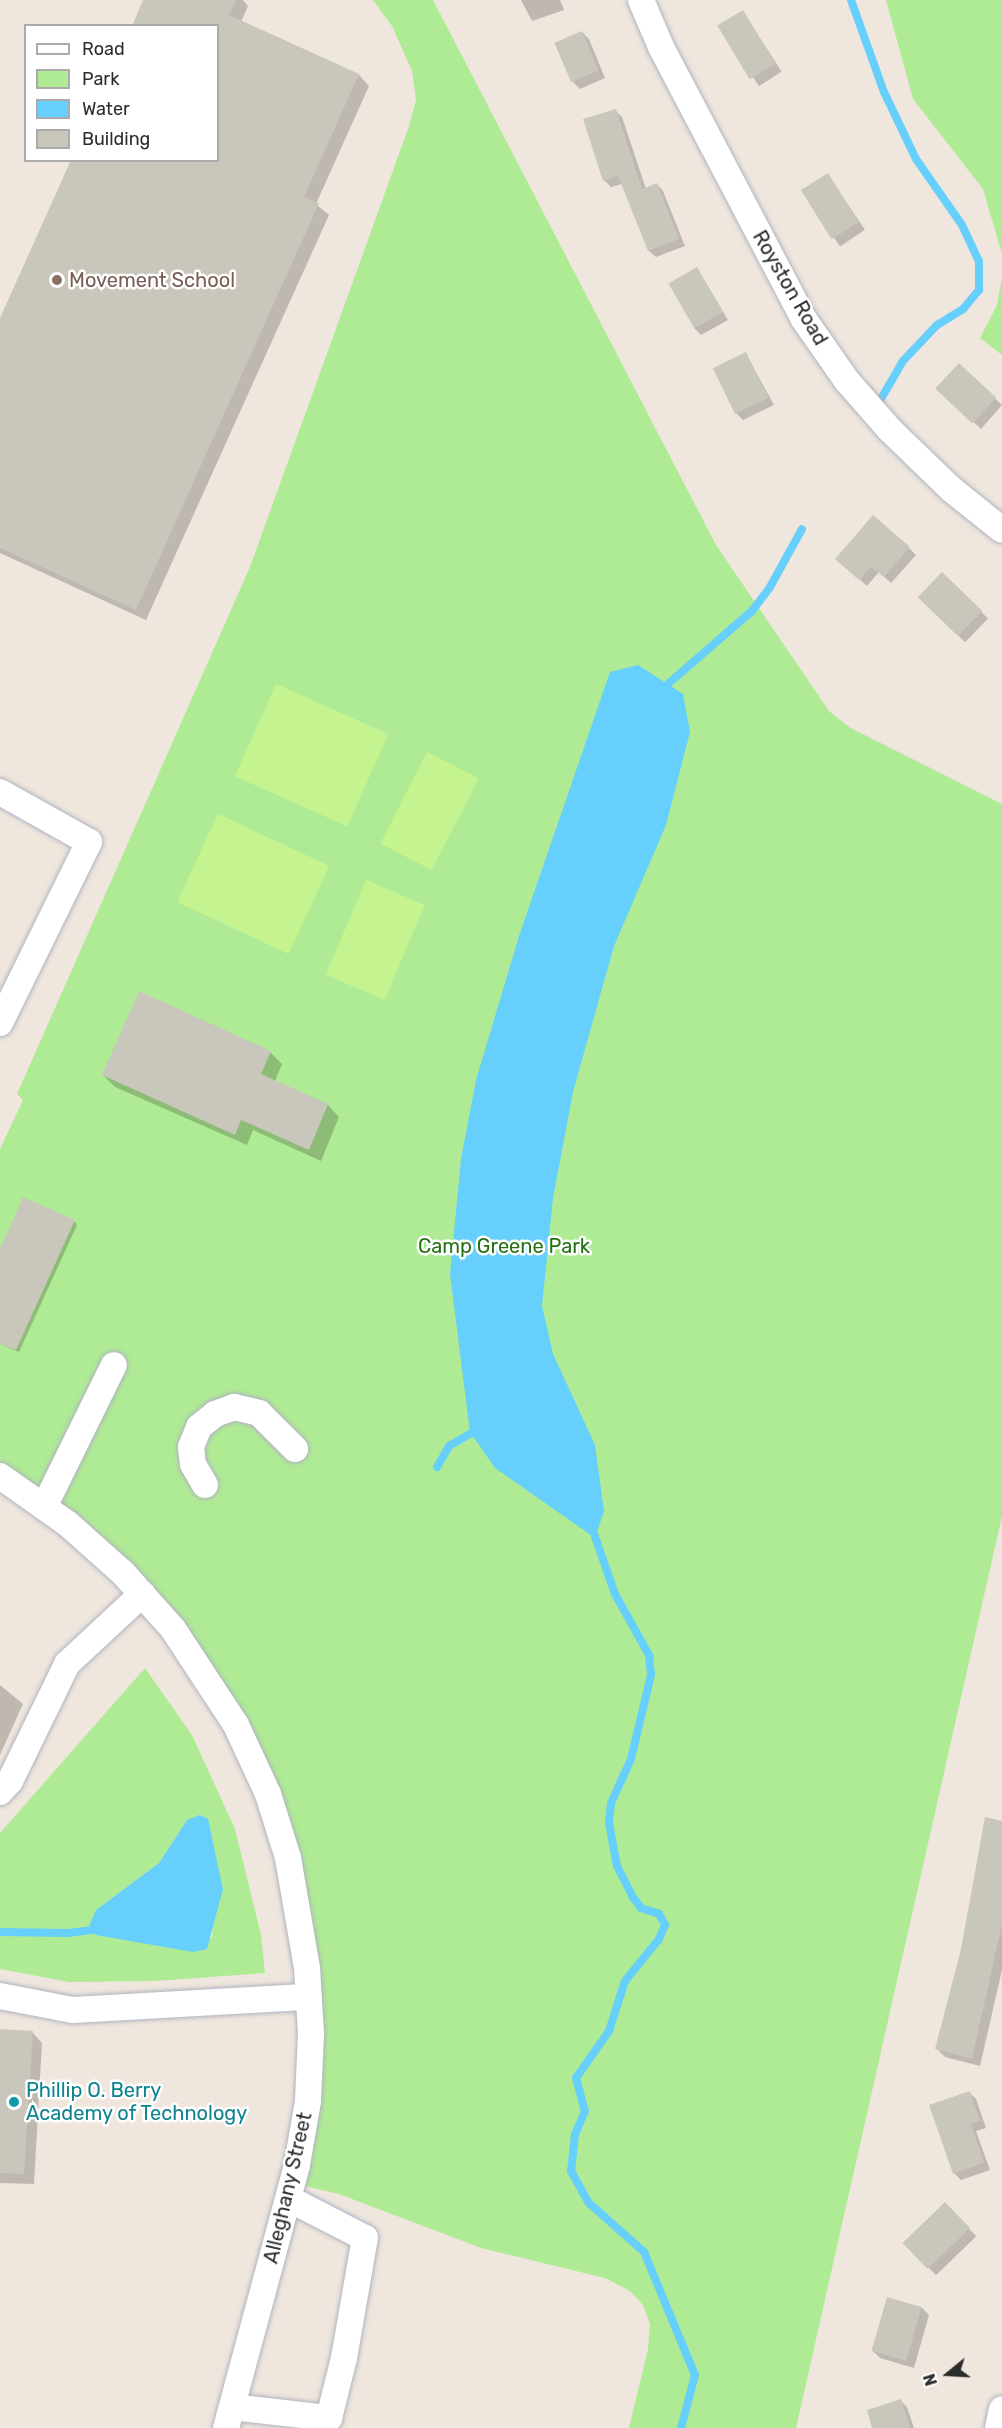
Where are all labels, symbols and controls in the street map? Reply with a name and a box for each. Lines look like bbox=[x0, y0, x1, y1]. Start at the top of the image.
legend bbox=[24, 24, 219, 162]
text: Road bbox=[82, 38, 125, 60]
text: Park bbox=[82, 68, 119, 90]
text: Water bbox=[82, 98, 130, 120]
text: Building bbox=[82, 128, 150, 150]
street label: Royston Road bbox=[747, 226, 833, 350]
place label: Movement School bbox=[69, 268, 235, 292]
marker: Movement School bbox=[50, 273, 64, 287]
park label: Camp Greene Park bbox=[418, 1234, 590, 1258]
place label: Phillip O. Berry Academy of Technology bbox=[26, 2078, 249, 2125]
marker: Phillip O. Berry Academy of Technology bbox=[7, 2095, 21, 2109]
street label: Alleghany Street bbox=[259, 2110, 317, 2266]
north arrow bbox=[918, 2344, 978, 2404]
text: N bbox=[920, 2371, 941, 2388]

